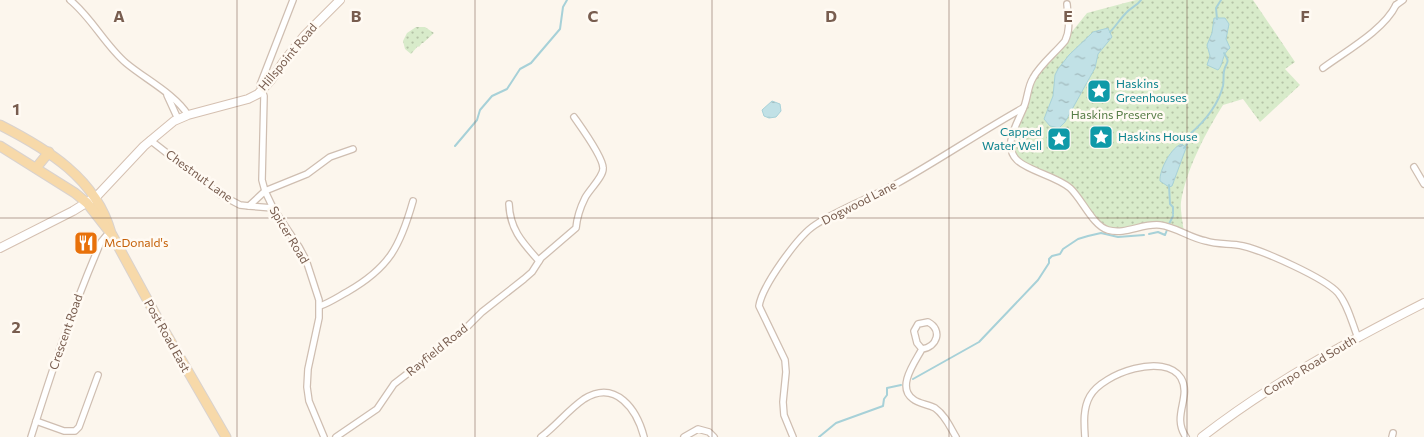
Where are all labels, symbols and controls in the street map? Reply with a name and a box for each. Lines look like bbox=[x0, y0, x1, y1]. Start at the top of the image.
text: A bbox=[113, 6, 125, 25]
text: B bbox=[351, 6, 362, 25]
text: C bbox=[588, 6, 599, 25]
text: D bbox=[825, 6, 837, 25]
text: E bbox=[1063, 6, 1073, 25]
text: F bbox=[1300, 6, 1310, 25]
street label: Hillspoint Road bbox=[255, 20, 319, 93]
place label: Haskins Greenhouses bbox=[1116, 76, 1187, 104]
place icon: Haskins Greenhouses bbox=[1086, 78, 1112, 104]
text: 1 bbox=[12, 99, 20, 118]
park label: Haskins Preserve bbox=[1071, 107, 1163, 121]
place label: Capped Water Well bbox=[982, 124, 1042, 152]
place icon: Haskins House bbox=[1088, 124, 1114, 150]
place icon: Capped Water Well bbox=[1046, 126, 1072, 152]
place label: Haskins House bbox=[1118, 129, 1198, 143]
street label: Chestnut Lane bbox=[164, 146, 236, 204]
street label: Dogwood Lane bbox=[819, 177, 898, 227]
street label: Spicer Road bbox=[267, 203, 313, 266]
restaurant icon: McDonald's bbox=[73, 230, 99, 256]
place label: McDonald's bbox=[104, 235, 168, 249]
street label: Crescent Road bbox=[46, 292, 85, 371]
street label: Post Road East bbox=[142, 297, 194, 374]
text: 2 bbox=[11, 317, 21, 336]
street label: Rayfield Road bbox=[403, 320, 470, 378]
street label: Compo Road South bbox=[1261, 332, 1358, 398]

